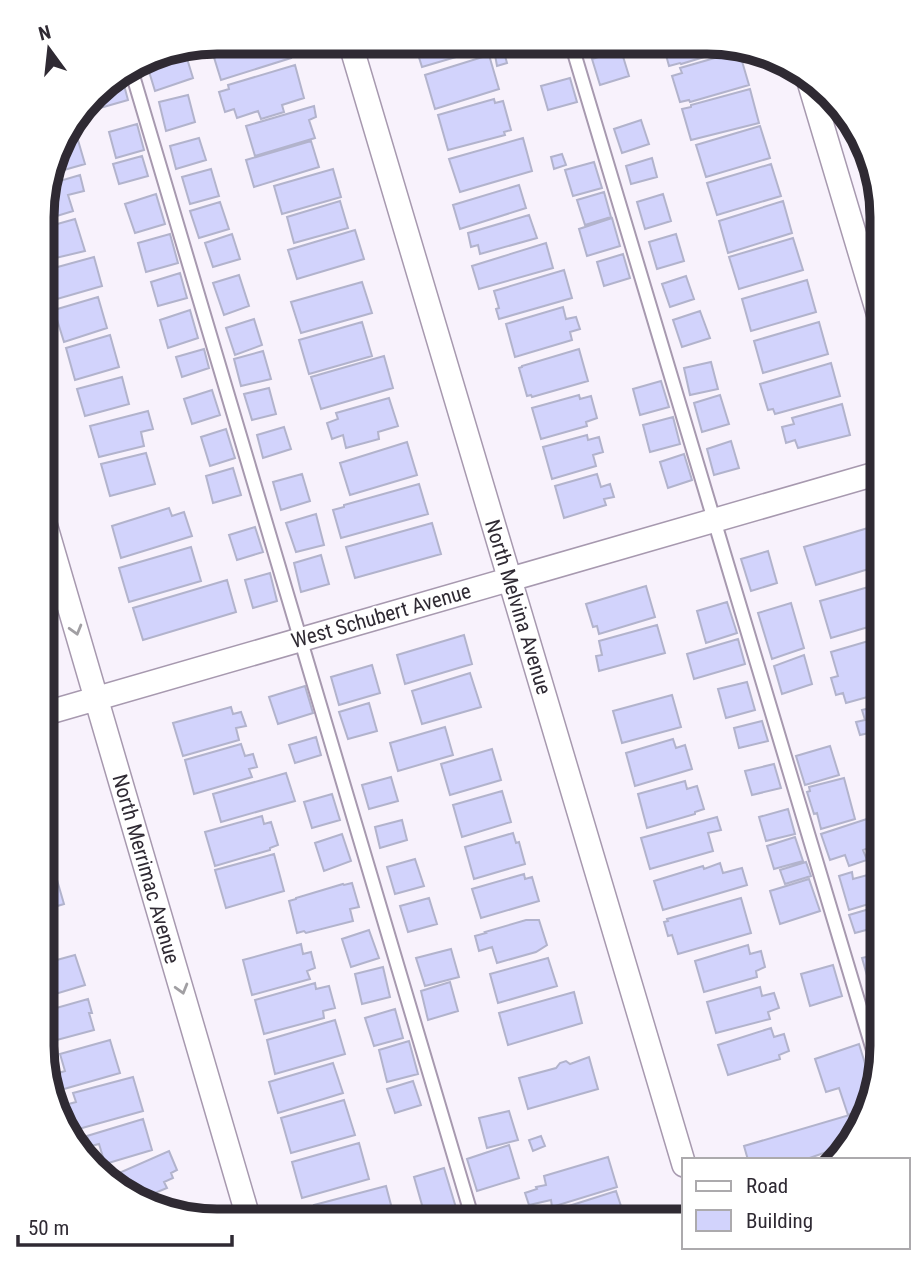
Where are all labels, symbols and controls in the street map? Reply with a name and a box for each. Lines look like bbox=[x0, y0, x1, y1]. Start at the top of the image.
north arrow bbox=[14, 14, 84, 84]
text: N bbox=[36, 20, 53, 46]
street label: North Melvina Avenue bbox=[480, 517, 556, 697]
street label: West Schubert Avenue bbox=[288, 579, 474, 653]
one-way arrow bbox=[68, 624, 83, 636]
street label: North Merrimac Avenue bbox=[107, 772, 185, 967]
one-way arrow bbox=[173, 983, 188, 995]
legend bbox=[682, 1158, 910, 1249]
text: Road bbox=[746, 1174, 788, 1198]
scale bar bbox=[18, 1204, 231, 1248]
text: Building bbox=[746, 1209, 813, 1233]
text: 50 m bbox=[28, 1216, 69, 1240]

